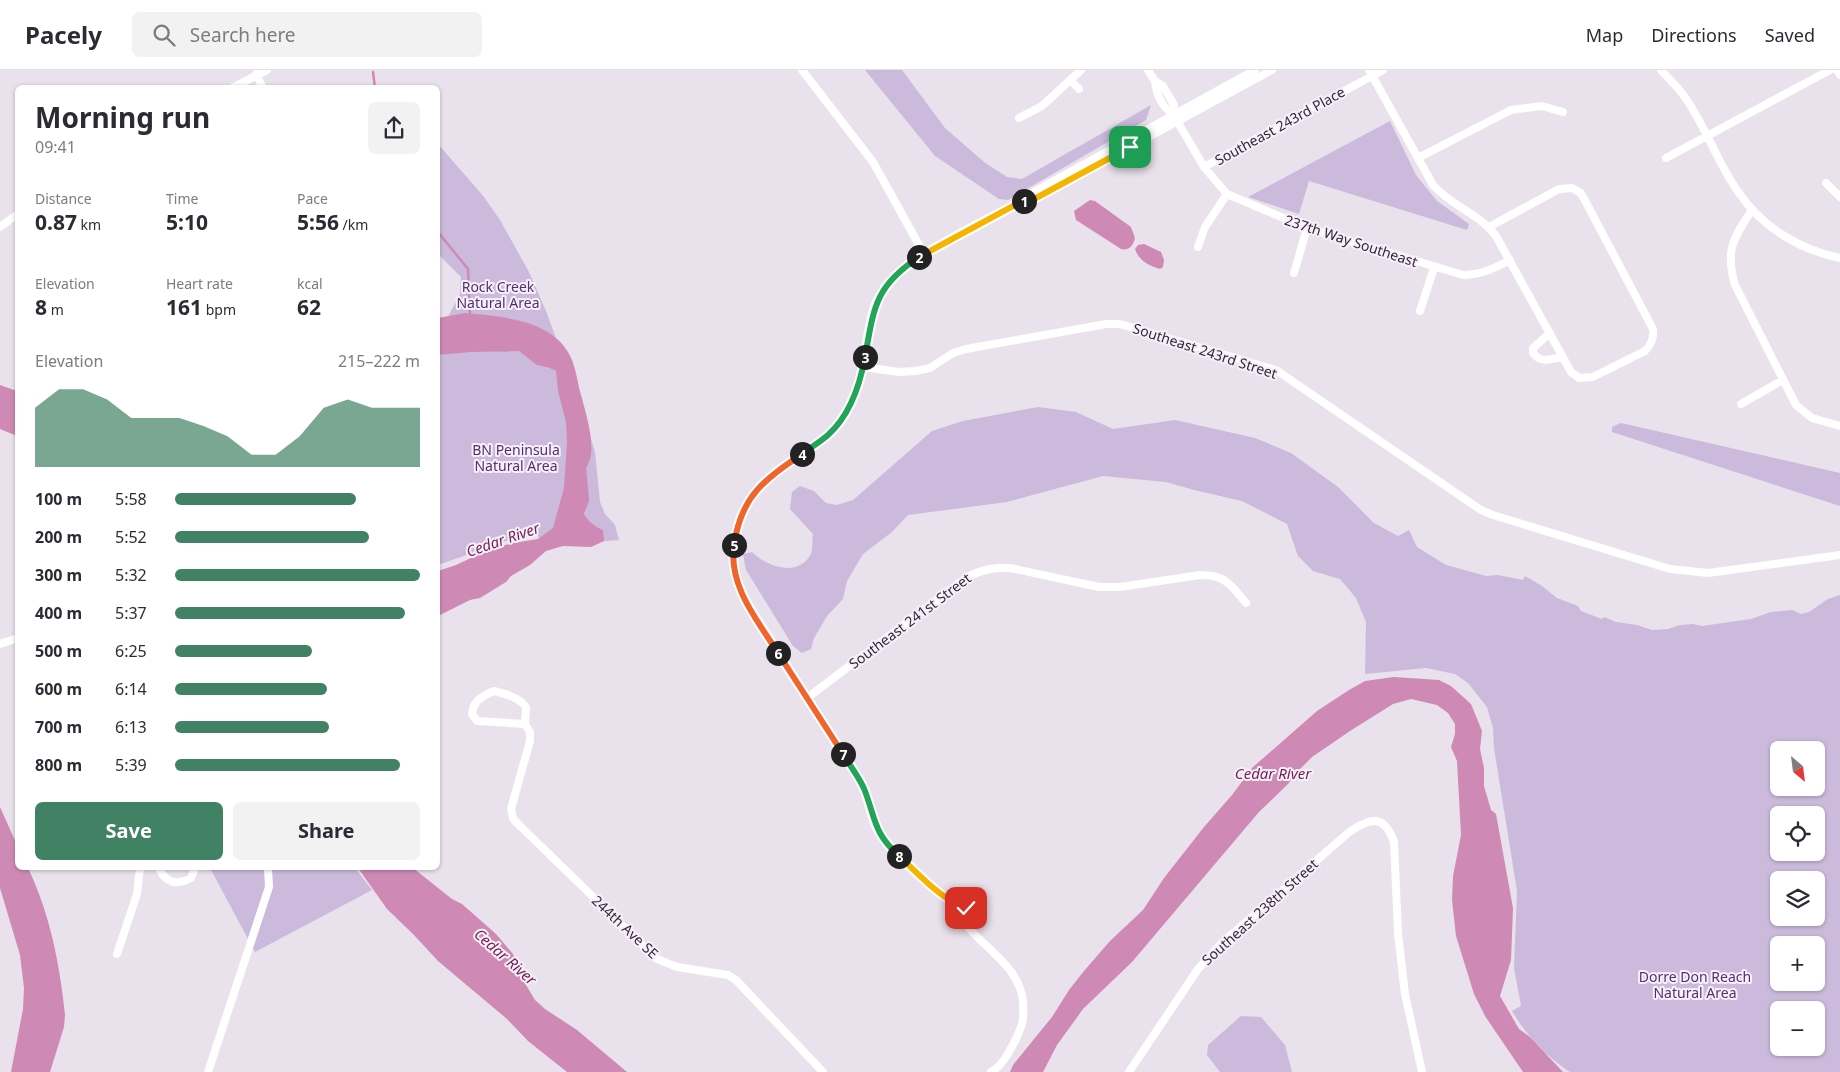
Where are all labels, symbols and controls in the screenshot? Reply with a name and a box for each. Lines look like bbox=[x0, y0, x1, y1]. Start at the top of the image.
search box bbox=[132, 12, 482, 57]
text: Pacely bbox=[25, 18, 102, 51]
icon: search bbox=[150, 21, 178, 49]
text: Search here bbox=[190, 22, 296, 48]
text: Map bbox=[1586, 23, 1623, 47]
text: Directions bbox=[1651, 23, 1737, 47]
text: Saved bbox=[1765, 23, 1815, 47]
street label: Southeast 243rd Place bbox=[1211, 82, 1348, 169]
text: Morning run bbox=[35, 98, 210, 136]
button: share bbox=[368, 102, 420, 154]
pin bbox=[1109, 126, 1151, 168]
icon: arrive bbox=[1116, 133, 1144, 161]
text: 09:41 bbox=[35, 136, 76, 158]
pin: 1 bbox=[1012, 188, 1036, 214]
text: Distance bbox=[35, 189, 92, 208]
text: Time bbox=[166, 189, 198, 208]
text: Pace bbox=[297, 189, 328, 208]
text: 1 bbox=[1020, 192, 1029, 211]
text: 0.87 bbox=[35, 208, 77, 236]
text: 5:10 bbox=[166, 208, 208, 236]
text: 5:56 bbox=[297, 208, 339, 236]
street label: 237th Way Southeast bbox=[1282, 210, 1420, 271]
text: km bbox=[77, 215, 101, 234]
text: /km bbox=[339, 215, 368, 234]
pin: 2 bbox=[906, 244, 932, 270]
text: 2 bbox=[915, 248, 924, 267]
text: Elevation bbox=[35, 274, 95, 293]
text: Heart rate bbox=[166, 274, 233, 293]
text: kcal bbox=[297, 274, 323, 293]
park label: Rock Creek Natural Area bbox=[456, 277, 540, 312]
text: 8 bbox=[35, 293, 47, 321]
text: 161 bbox=[166, 293, 202, 321]
text: 62 bbox=[297, 293, 321, 321]
text: m bbox=[47, 300, 64, 319]
text: bpm bbox=[202, 300, 236, 319]
street label: Southeast 243rd Street bbox=[1131, 318, 1280, 383]
pin: 3 bbox=[852, 344, 878, 370]
text: 3 bbox=[861, 348, 870, 367]
text: Elevation bbox=[35, 350, 103, 372]
text: 215–222 m bbox=[338, 350, 420, 372]
park label: BN Peninsula Natural Area bbox=[472, 440, 560, 475]
pin: 4 bbox=[790, 442, 814, 466]
text: 4 bbox=[798, 445, 807, 464]
text: 100 m bbox=[35, 488, 82, 510]
text: 5:58 bbox=[115, 488, 147, 510]
water label: Cedar River bbox=[463, 517, 543, 561]
text: 200 m bbox=[35, 526, 82, 548]
text: 5:52 bbox=[115, 526, 147, 548]
pin: 5 bbox=[722, 532, 746, 558]
text: 5 bbox=[730, 536, 739, 555]
text: 300 m bbox=[35, 564, 82, 586]
text: 5:32 bbox=[115, 564, 147, 586]
street label: Southeast 241st Street bbox=[845, 568, 975, 673]
text: 400 m bbox=[35, 602, 82, 624]
text: 5:37 bbox=[115, 602, 147, 624]
text: 500 m bbox=[35, 640, 82, 662]
text: 6:25 bbox=[115, 640, 147, 662]
pin: 6 bbox=[766, 640, 790, 666]
text: 6 bbox=[774, 644, 783, 663]
text: 600 m bbox=[35, 678, 82, 700]
text: 6:14 bbox=[115, 678, 147, 700]
text: 700 m bbox=[35, 716, 82, 738]
text: 6:13 bbox=[115, 716, 147, 738]
north arrow bbox=[1770, 741, 1825, 796]
map controls bbox=[1770, 741, 1825, 1056]
pin: 7 bbox=[830, 742, 856, 766]
text: 7 bbox=[839, 745, 848, 764]
text: 800 m bbox=[35, 754, 82, 776]
text: 5:39 bbox=[115, 754, 147, 776]
water label: Cedar River bbox=[1235, 763, 1312, 783]
button: Save bbox=[35, 802, 223, 860]
button: Share bbox=[233, 802, 420, 860]
button: locate bbox=[1770, 806, 1825, 861]
pin: 8 bbox=[886, 844, 912, 868]
text: 8 bbox=[895, 847, 904, 866]
street label: Southeast 238th Street bbox=[1198, 854, 1322, 969]
button: layers bbox=[1770, 871, 1825, 926]
pin bbox=[945, 887, 987, 929]
street label: 244th Ave SE bbox=[588, 891, 663, 962]
icon: check bbox=[952, 894, 980, 922]
water label: Cedar River bbox=[470, 924, 542, 989]
button: + bbox=[1770, 936, 1825, 991]
park label: Dorre Don Reach Natural Area bbox=[1639, 967, 1751, 1002]
button: − bbox=[1770, 1001, 1825, 1056]

